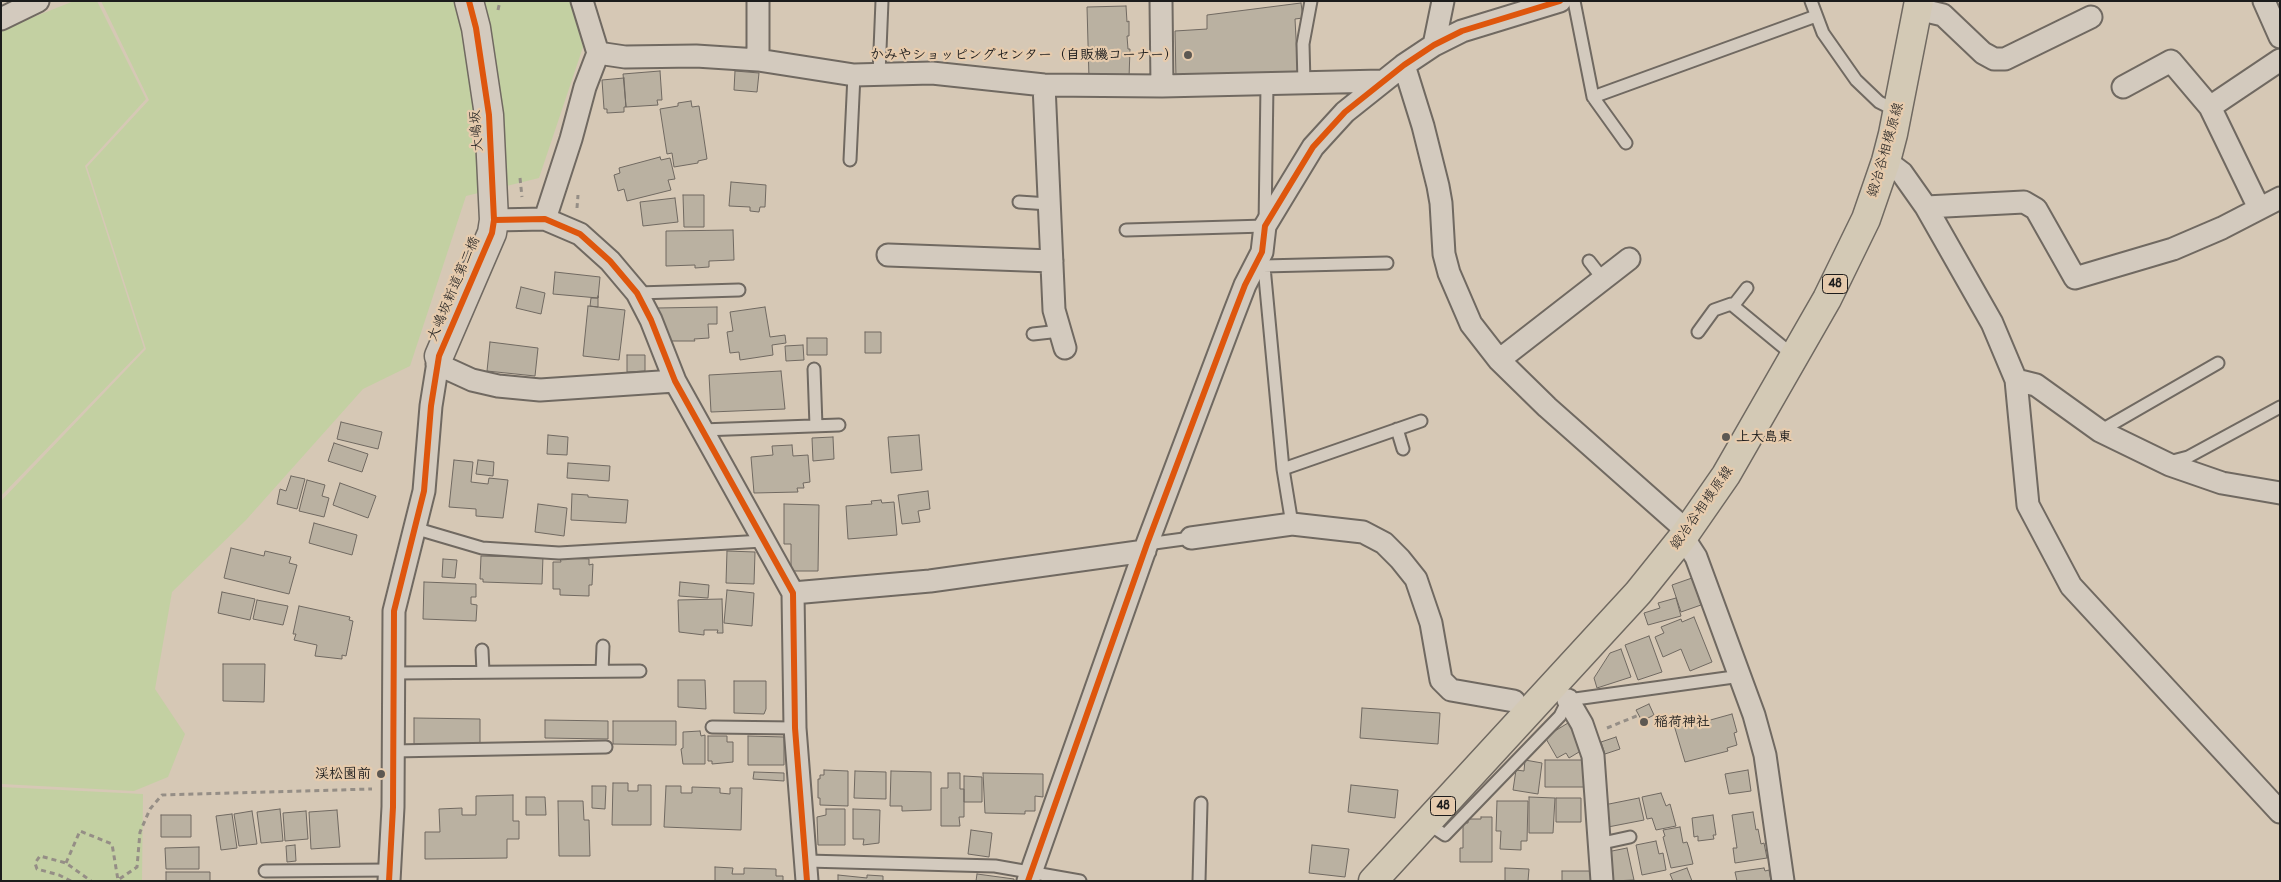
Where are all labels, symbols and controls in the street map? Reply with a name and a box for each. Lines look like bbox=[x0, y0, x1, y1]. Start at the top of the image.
place label: かみやショッピングセンター（自販機コーナー） bbox=[870, 47, 1178, 63]
marker: かみやショッピングセンター（自販機コーナー） bbox=[1182, 49, 1194, 61]
street label: 鍛冶谷相模原線 bbox=[1864, 101, 1908, 199]
street label: 大嶋坂 bbox=[467, 109, 487, 153]
street label: 大嶋坂新道第二橋 bbox=[424, 234, 484, 344]
road number: 48 bbox=[1822, 274, 1848, 294]
place label: 上大島東 bbox=[1736, 429, 1792, 445]
marker: 上大島東 bbox=[1720, 431, 1732, 443]
street label: 鍛冶谷相模原線 bbox=[1667, 463, 1737, 553]
place label: 稲荷神社 bbox=[1654, 714, 1710, 730]
marker: 稲荷神社 bbox=[1638, 716, 1650, 728]
place label: 渓松園前 bbox=[315, 766, 371, 782]
marker: 渓松園前 bbox=[375, 768, 387, 780]
road number: 48 bbox=[1430, 796, 1456, 816]

